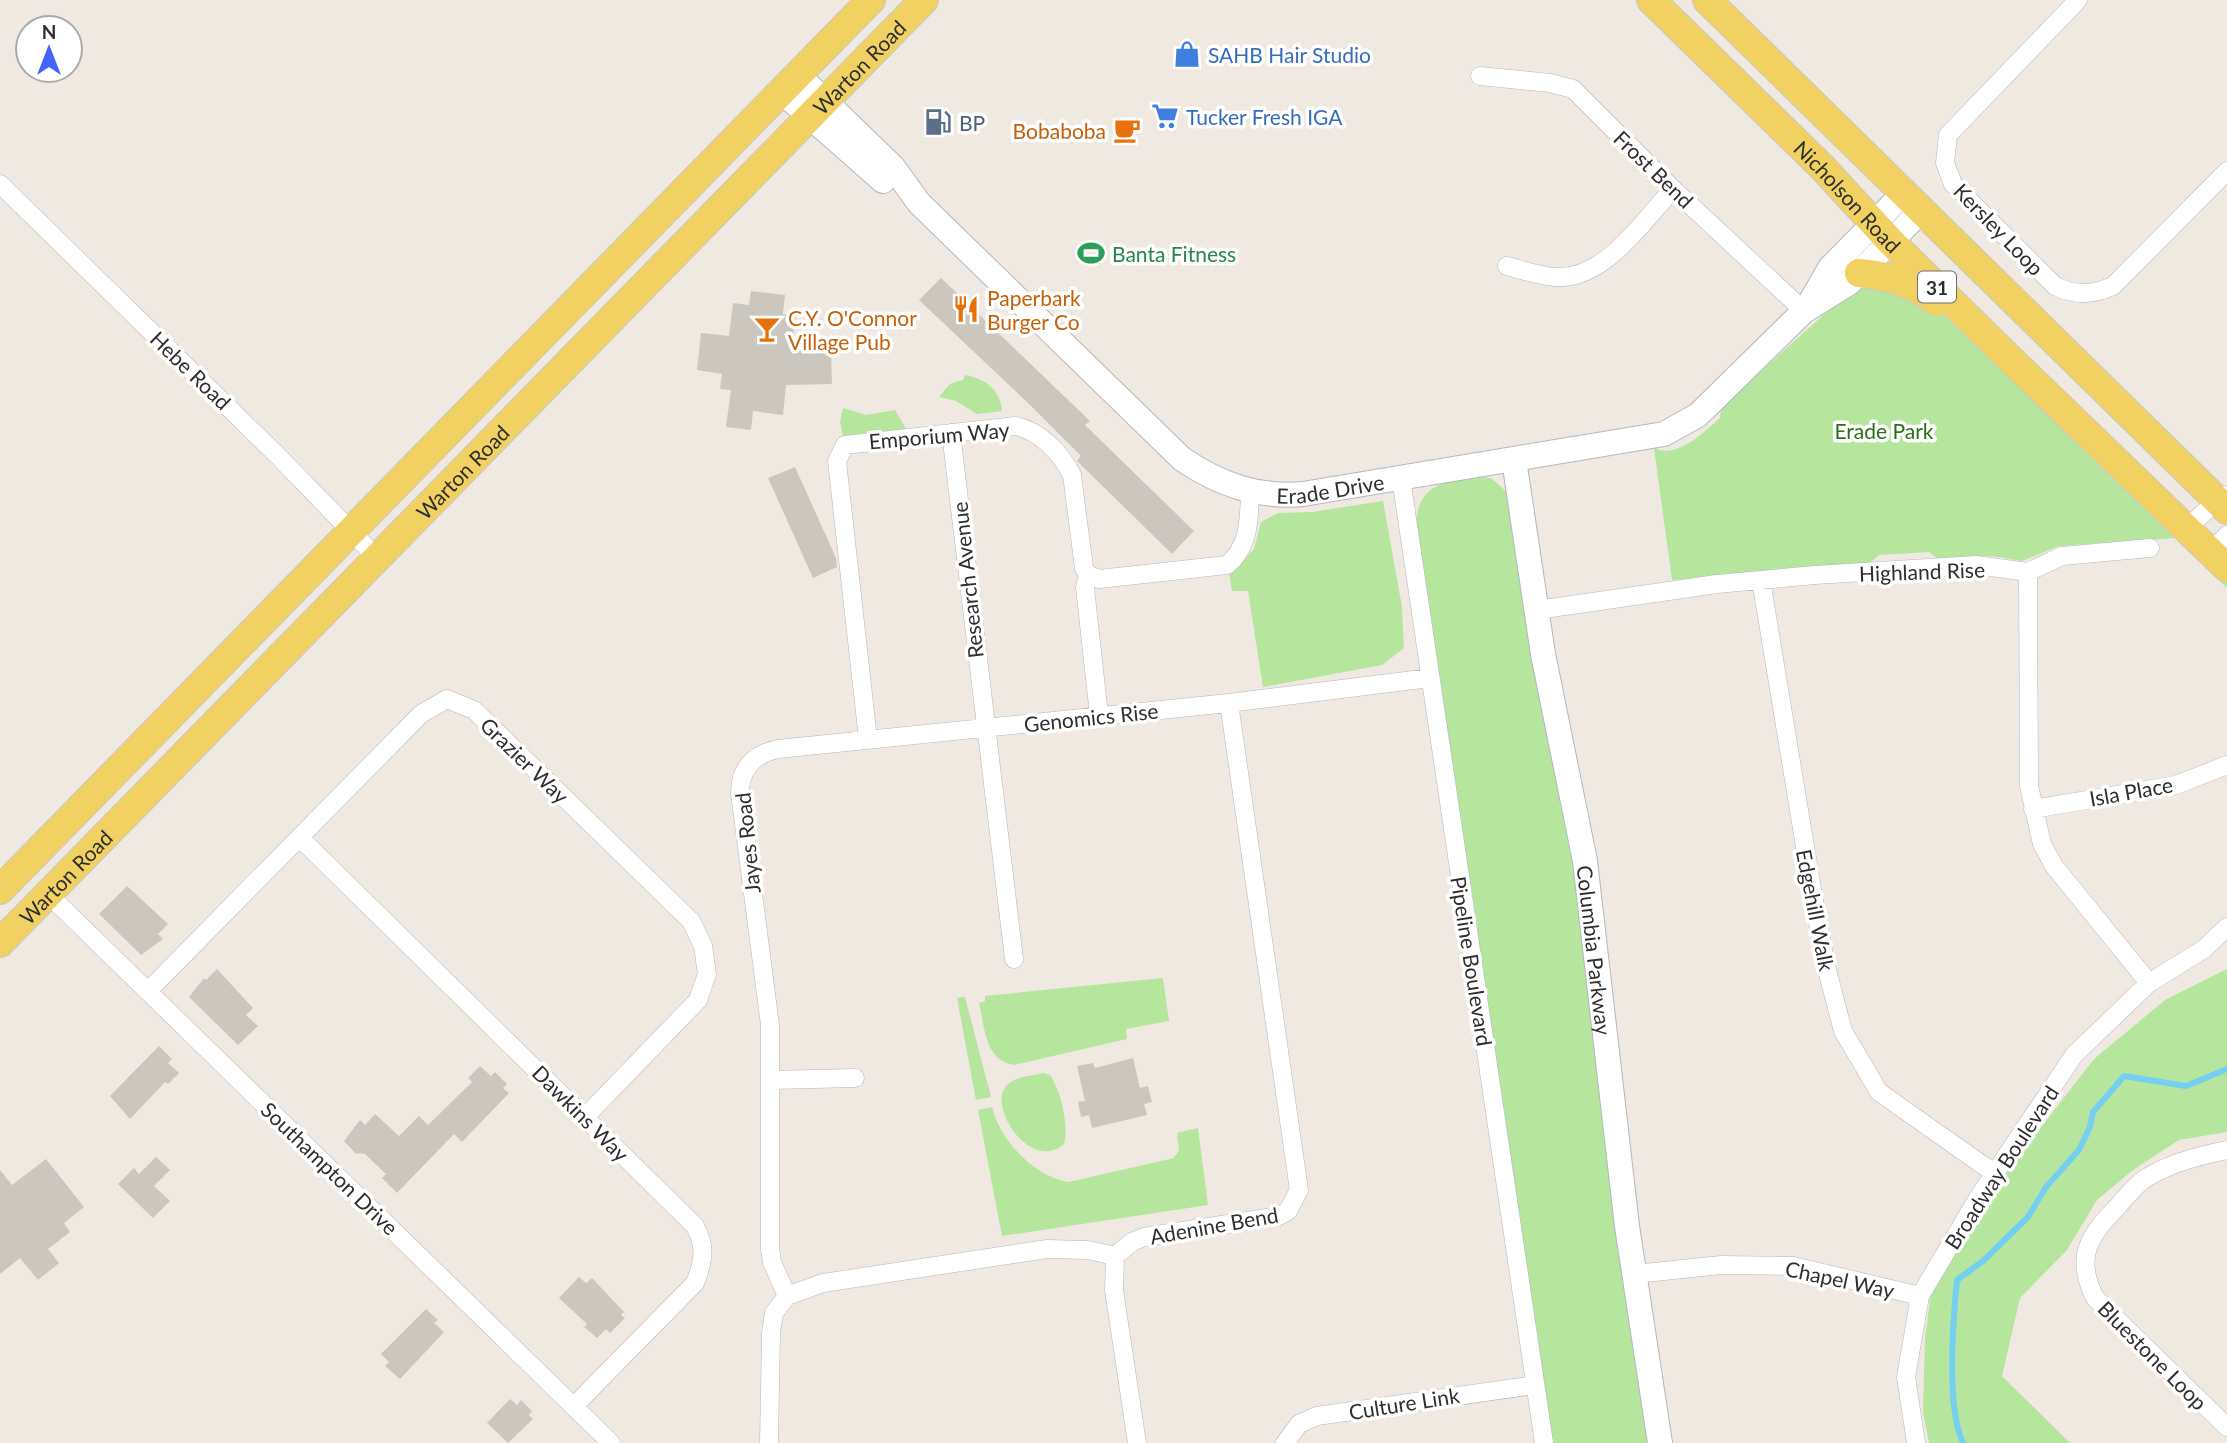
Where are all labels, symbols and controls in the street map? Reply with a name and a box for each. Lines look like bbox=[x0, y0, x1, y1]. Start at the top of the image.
north arrow bbox=[14, 14, 84, 84]
street label: Warton Road bbox=[807, 14, 910, 119]
text: N bbox=[42, 20, 56, 43]
shop icon: SAHB Hair Studio bbox=[1172, 39, 1202, 69]
place label: SAHB Hair Studio bbox=[1208, 42, 1371, 67]
supermarket icon: Tucker Fresh IGA bbox=[1150, 101, 1180, 131]
place label: Tucker Fresh IGA bbox=[1186, 104, 1343, 129]
fuel station icon: BP bbox=[923, 107, 953, 137]
place label: BP bbox=[959, 110, 985, 135]
cafe icon: Bobaboba bbox=[1112, 115, 1142, 145]
place label: Bobaboba bbox=[1013, 118, 1106, 143]
street label: Frost Bend bbox=[1609, 125, 1699, 213]
street label: Nicholson Road bbox=[1790, 135, 1906, 257]
street label: Kersley Loop bbox=[1949, 178, 2049, 280]
sports icon: Banta Fitness bbox=[1076, 238, 1106, 268]
place label: Banta Fitness bbox=[1112, 241, 1236, 266]
road number: 31 bbox=[1918, 272, 1956, 302]
place label: Paperbark Burger Co bbox=[987, 285, 1081, 334]
restaurant icon: Paperbark Burger Co bbox=[951, 294, 981, 324]
place label: C.Y. O'Connor Village Pub bbox=[788, 305, 917, 354]
bar icon: C.Y. O'Connor Village Pub bbox=[752, 314, 782, 344]
street label: Hebe Road bbox=[146, 326, 236, 414]
street label: Emporium Way bbox=[868, 416, 1011, 454]
park label: Erade Park bbox=[1835, 418, 1934, 443]
street label: Warton Road bbox=[410, 419, 513, 524]
street label: Erade Drive bbox=[1276, 468, 1386, 507]
street label: Research Avenue bbox=[946, 500, 988, 660]
street label: Highland Rise bbox=[1859, 556, 1985, 586]
street label: Genomics Rise bbox=[1023, 698, 1159, 736]
street label: Grazier Way bbox=[476, 712, 574, 808]
street label: Isla Place bbox=[2087, 771, 2175, 811]
street label: Jayes Road bbox=[729, 791, 765, 895]
street label: Warton Road bbox=[14, 824, 117, 929]
street label: Edgehill Walk bbox=[1792, 847, 1840, 973]
street label: Columbia Parkway bbox=[1573, 864, 1617, 1036]
street label: Pipeline Boulevard bbox=[1446, 874, 1498, 1048]
street label: Dawkins Way bbox=[528, 1060, 634, 1166]
street label: Broadway Boulevard bbox=[1939, 1081, 2063, 1253]
street label: Southampton Drive bbox=[257, 1096, 403, 1240]
street label: Adenine Bend bbox=[1148, 1201, 1280, 1249]
street label: Chapel Way bbox=[1783, 1255, 1897, 1303]
street label: Bluestone Loop bbox=[2093, 1295, 2213, 1415]
street label: Culture Link bbox=[1347, 1382, 1461, 1424]

